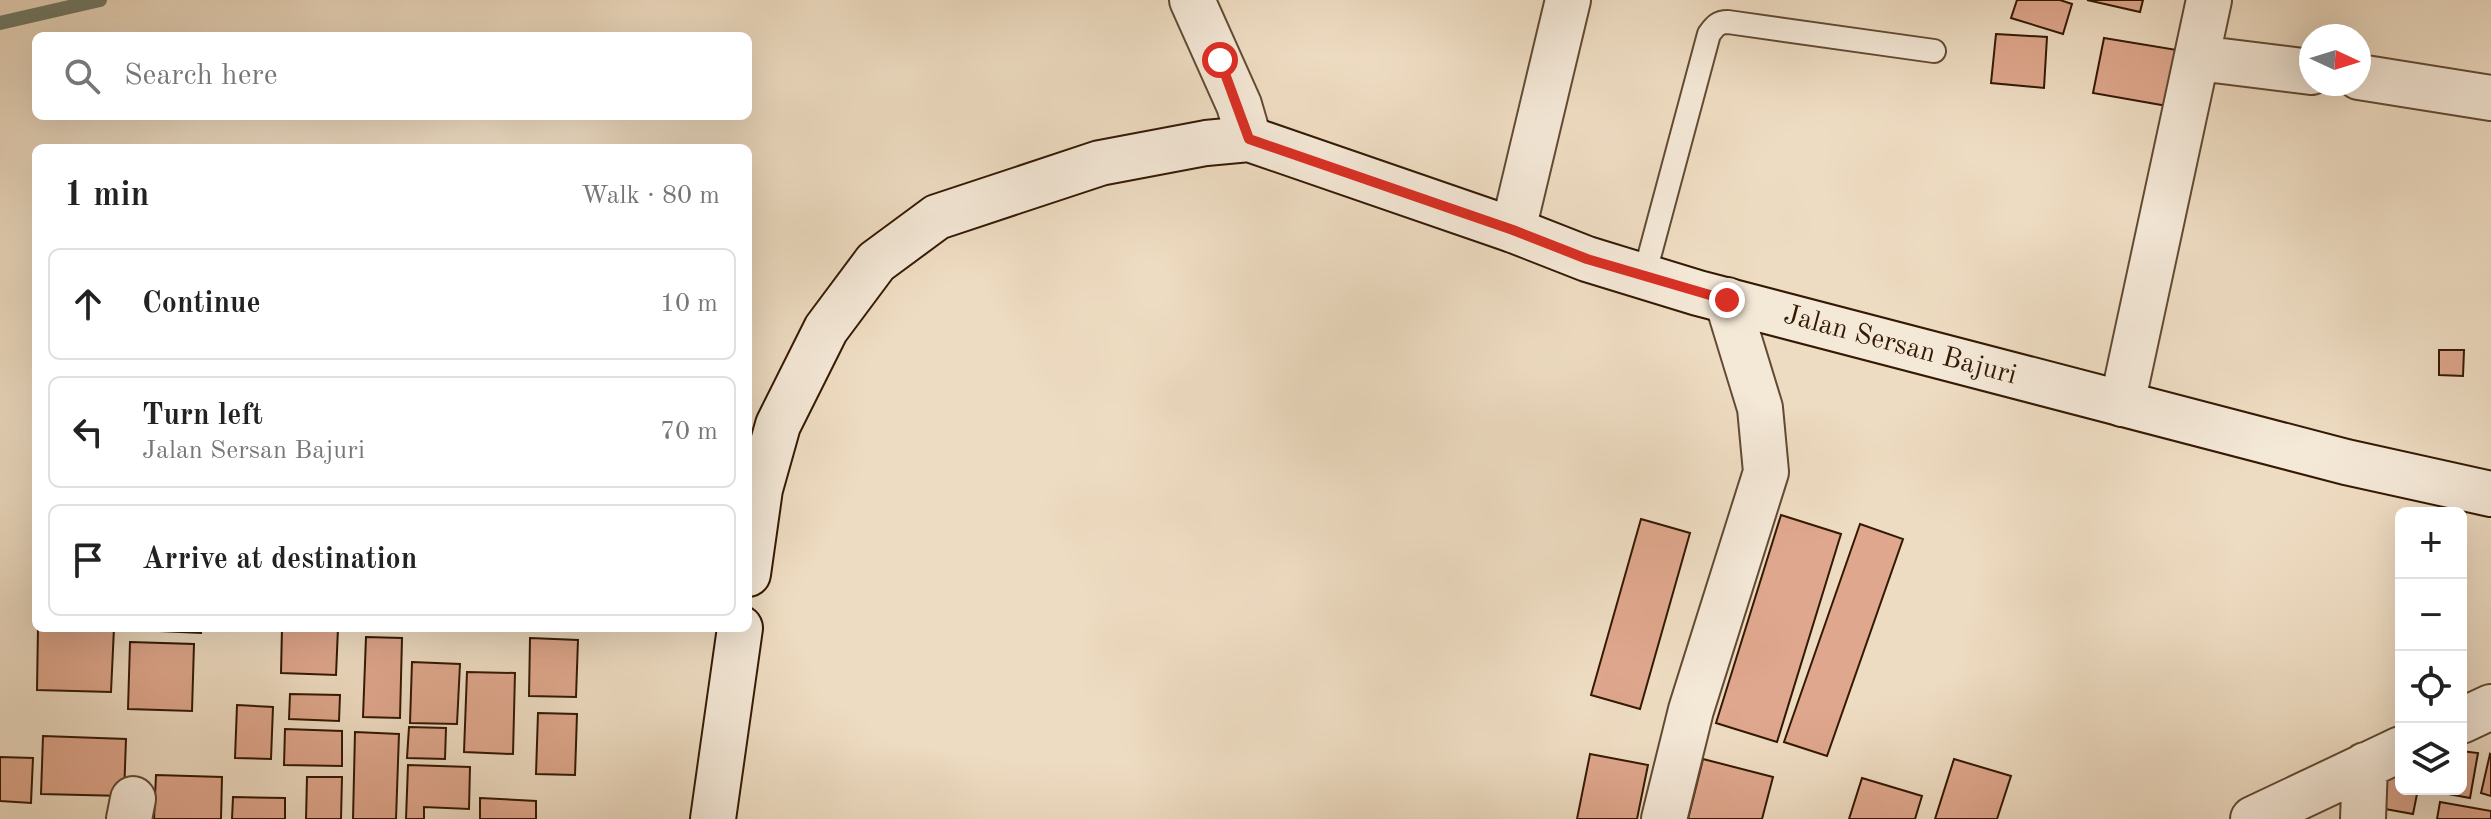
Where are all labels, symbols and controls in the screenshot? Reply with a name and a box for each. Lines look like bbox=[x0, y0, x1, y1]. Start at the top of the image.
north arrow bbox=[2299, 24, 2371, 96]
search box bbox=[32, 32, 752, 120]
route start bbox=[1202, 42, 1238, 78]
icon: search bbox=[60, 54, 104, 98]
text: Search here bbox=[124, 61, 278, 91]
text: 1 min bbox=[64, 179, 149, 213]
text: Walk · 80 m bbox=[581, 183, 720, 209]
icon: ahead bbox=[66, 282, 110, 326]
route end bbox=[1709, 282, 1745, 318]
text: Continue bbox=[142, 289, 261, 319]
text: 10 m bbox=[660, 291, 718, 317]
street label: Jalan Sersan Bajuri bbox=[1780, 301, 2020, 391]
text: Turn left bbox=[142, 401, 263, 431]
icon: left bbox=[66, 410, 110, 454]
text: 70 m bbox=[660, 419, 718, 445]
text: Jalan Sersan Bajuri bbox=[142, 438, 365, 464]
map controls bbox=[2395, 507, 2467, 795]
button: + bbox=[2395, 507, 2467, 579]
icon: arrive bbox=[66, 538, 110, 582]
text: Arrive at destination bbox=[142, 545, 417, 575]
button: − bbox=[2395, 579, 2467, 651]
button: locate bbox=[2395, 651, 2467, 723]
button: layers bbox=[2395, 723, 2467, 795]

